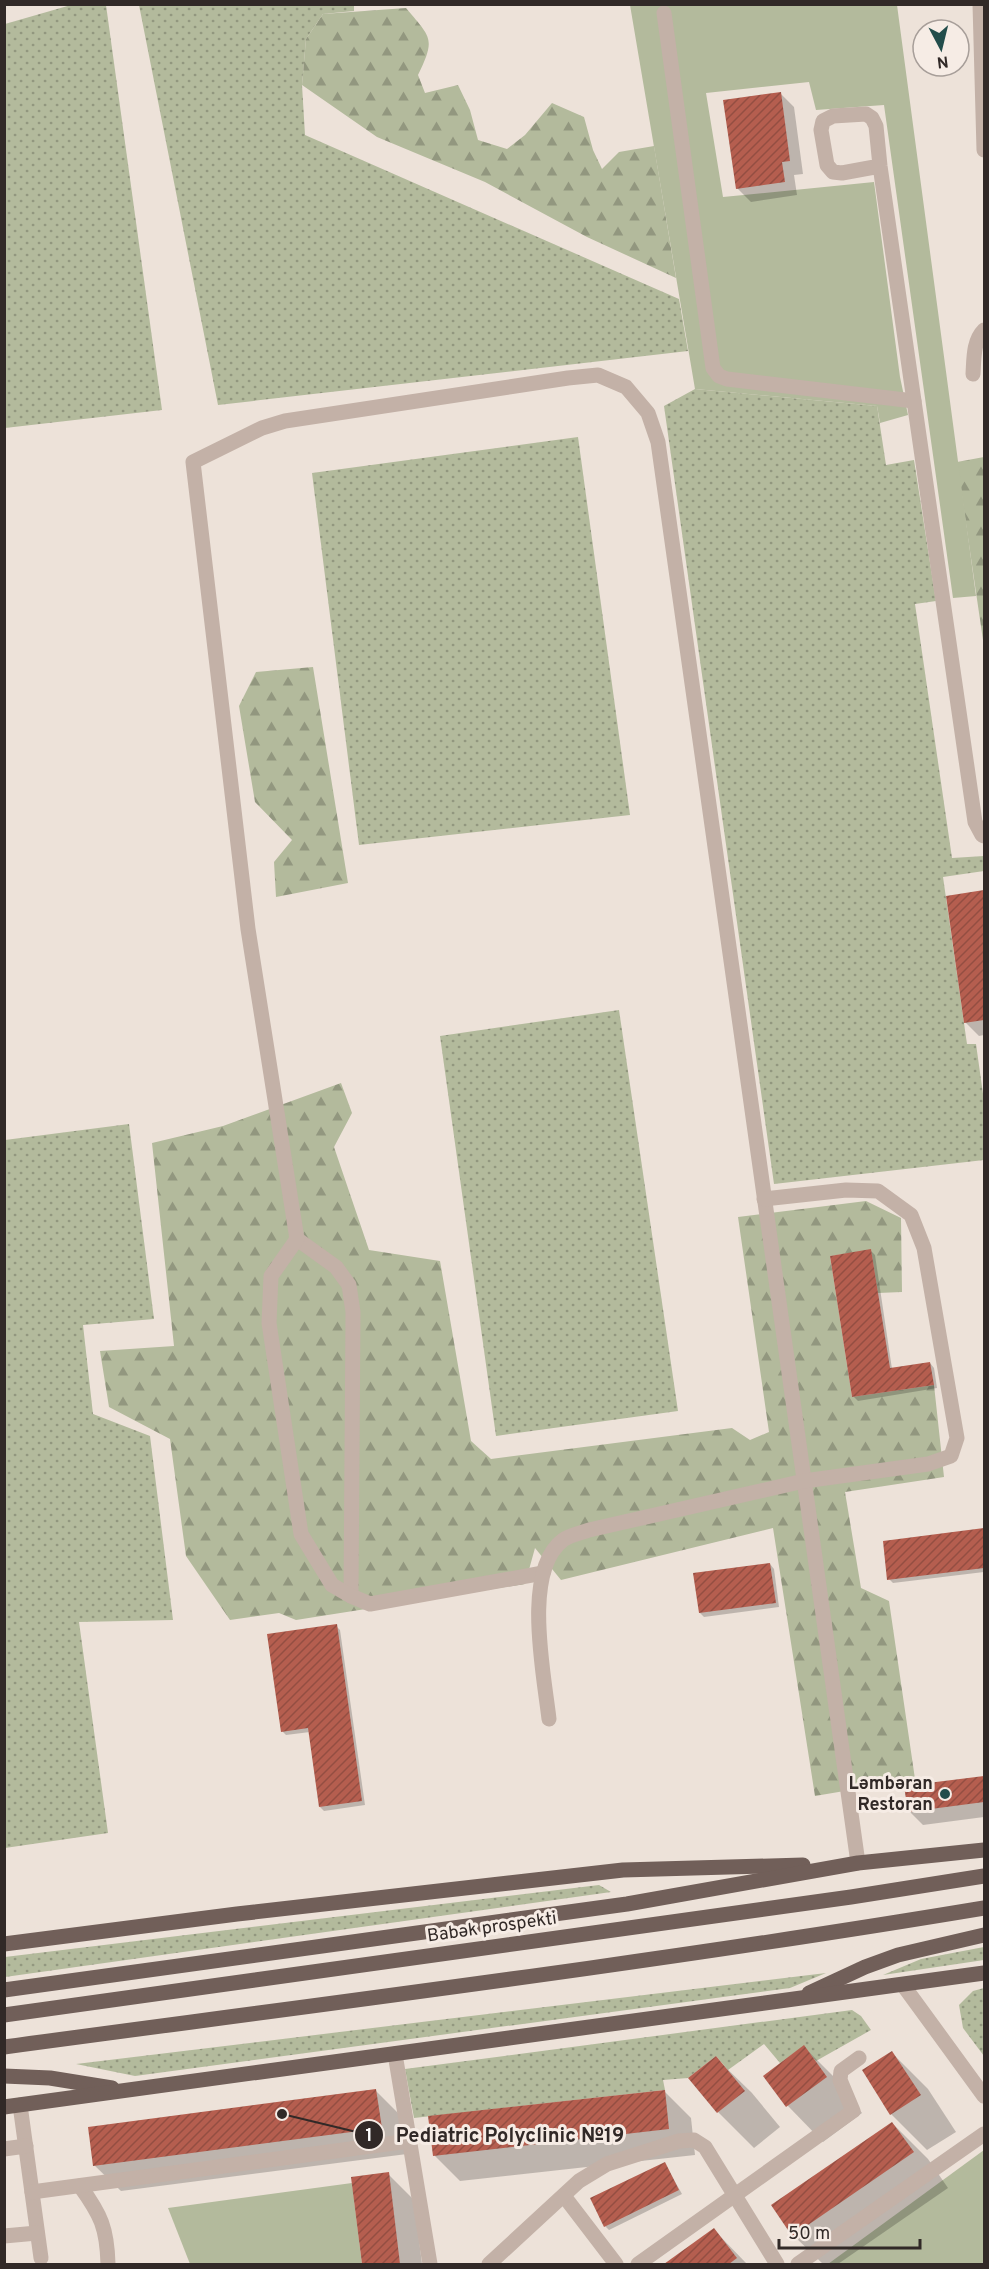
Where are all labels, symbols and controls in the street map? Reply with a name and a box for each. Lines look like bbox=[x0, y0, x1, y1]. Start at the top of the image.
north arrow bbox=[911, 18, 971, 78]
text: N bbox=[936, 50, 950, 72]
place label: Ləmbəran Restoran bbox=[849, 1773, 933, 1817]
marker: Ləmbəran Restoran bbox=[938, 1787, 952, 1801]
street label: Babək prospekti bbox=[426, 1908, 558, 1948]
callout: Pediatric Polyclinic №19 bbox=[354, 2116, 636, 2154]
text: Pediatric Polyclinic №19 bbox=[396, 2124, 624, 2150]
text: 1 bbox=[365, 2125, 373, 2148]
scale bar bbox=[779, 2212, 920, 2250]
text: 50 m bbox=[788, 2223, 830, 2246]

